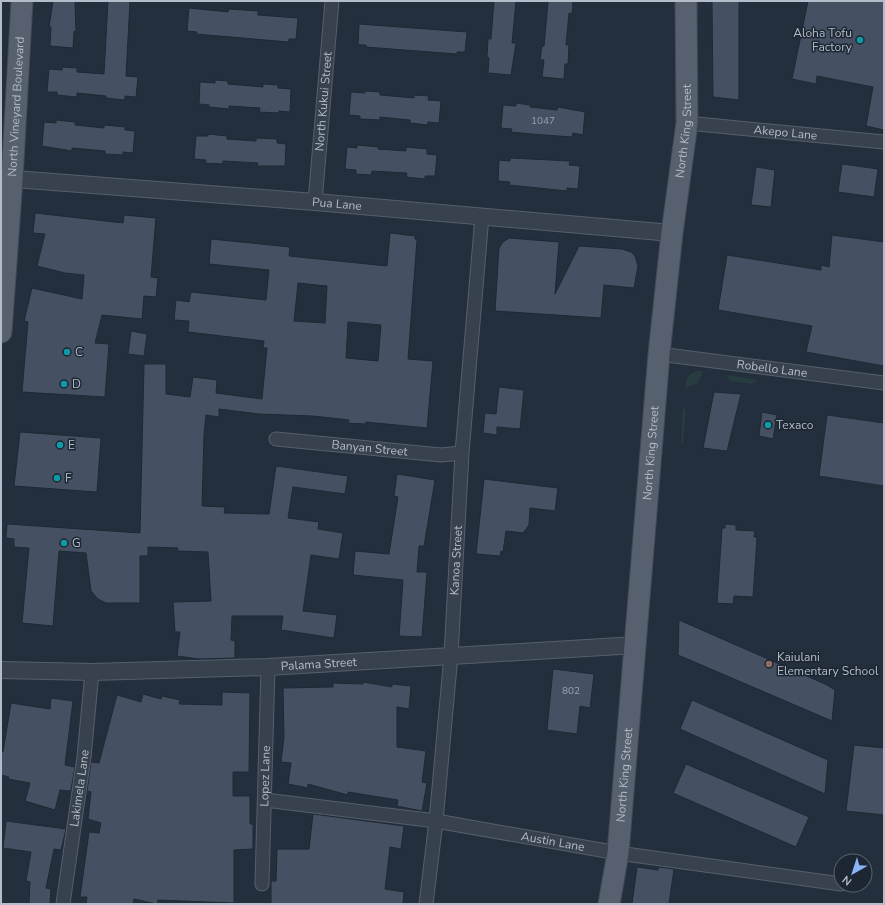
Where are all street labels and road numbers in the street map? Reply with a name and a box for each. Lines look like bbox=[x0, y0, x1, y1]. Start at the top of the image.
street label: North Vineyard Boulevard bbox=[4, 36, 28, 177]
street label: North Kukui Street bbox=[311, 50, 336, 152]
street label: North King Street bbox=[672, 83, 695, 179]
street label: Akepo Lane bbox=[753, 121, 818, 144]
street label: Pua Lane bbox=[311, 194, 363, 214]
street label: Robello Lane bbox=[736, 356, 808, 381]
street label: North King Street bbox=[639, 405, 663, 501]
street label: Banyan Street bbox=[331, 436, 409, 460]
street label: Kanoa Street bbox=[446, 524, 466, 596]
street label: Palama Street bbox=[280, 654, 358, 674]
street label: North King Street bbox=[613, 727, 636, 823]
street label: Lopez Lane bbox=[256, 745, 274, 807]
street label: Lakimela Lane bbox=[66, 749, 93, 828]
street label: Austin Lane bbox=[520, 828, 586, 855]

